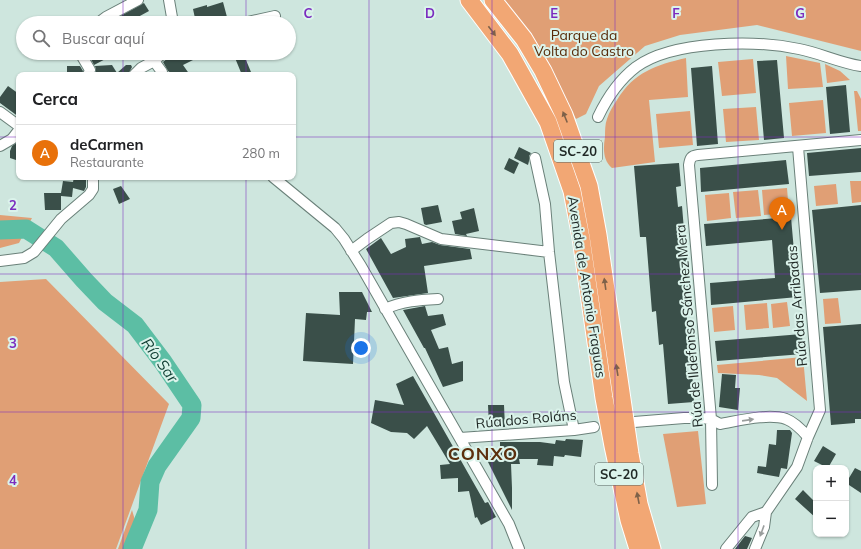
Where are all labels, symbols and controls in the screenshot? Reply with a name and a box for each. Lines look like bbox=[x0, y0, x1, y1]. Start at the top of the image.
text: C bbox=[304, 5, 313, 21]
text: D bbox=[425, 5, 435, 21]
text: E bbox=[550, 5, 558, 21]
text: F bbox=[672, 5, 680, 21]
text: G bbox=[795, 5, 805, 21]
search box bbox=[16, 16, 296, 60]
one-way arrow bbox=[488, 26, 496, 36]
park label: Parque da Volta do Castro bbox=[534, 26, 634, 60]
icon: search bbox=[30, 27, 52, 49]
text: Buscar aquí bbox=[62, 29, 144, 48]
text: Cerca bbox=[32, 88, 78, 109]
one-way arrow bbox=[562, 112, 568, 123]
text: deCarmen bbox=[70, 135, 143, 154]
road number: SC-20 bbox=[554, 140, 602, 162]
text: A bbox=[40, 145, 50, 161]
text: 280 m bbox=[242, 145, 280, 161]
text: Restaurante bbox=[70, 154, 144, 170]
street label: Avenida de Antonio Fraguas bbox=[564, 195, 610, 379]
text: 2 bbox=[9, 197, 17, 213]
pin: A bbox=[769, 197, 795, 230]
street label: Rúa de Ildefonso Sánchez Mera bbox=[671, 224, 707, 428]
street label: Rúa das Arribadas bbox=[783, 245, 811, 367]
one-way arrow bbox=[602, 278, 608, 290]
water label: Río Sar bbox=[138, 334, 183, 386]
text: 3 bbox=[9, 335, 17, 351]
your location bbox=[351, 338, 371, 358]
one-way arrow bbox=[614, 364, 620, 376]
street label: Rúa dos Roláns bbox=[475, 406, 577, 432]
one-way arrow bbox=[742, 417, 754, 423]
district label: CONXO bbox=[448, 442, 518, 465]
road number: SC-20 bbox=[595, 463, 643, 485]
map controls bbox=[813, 465, 849, 537]
button: + bbox=[813, 465, 849, 501]
text: 4 bbox=[9, 472, 17, 488]
one-way arrow bbox=[634, 492, 640, 504]
button: − bbox=[813, 501, 849, 537]
one-way arrow bbox=[759, 525, 765, 537]

